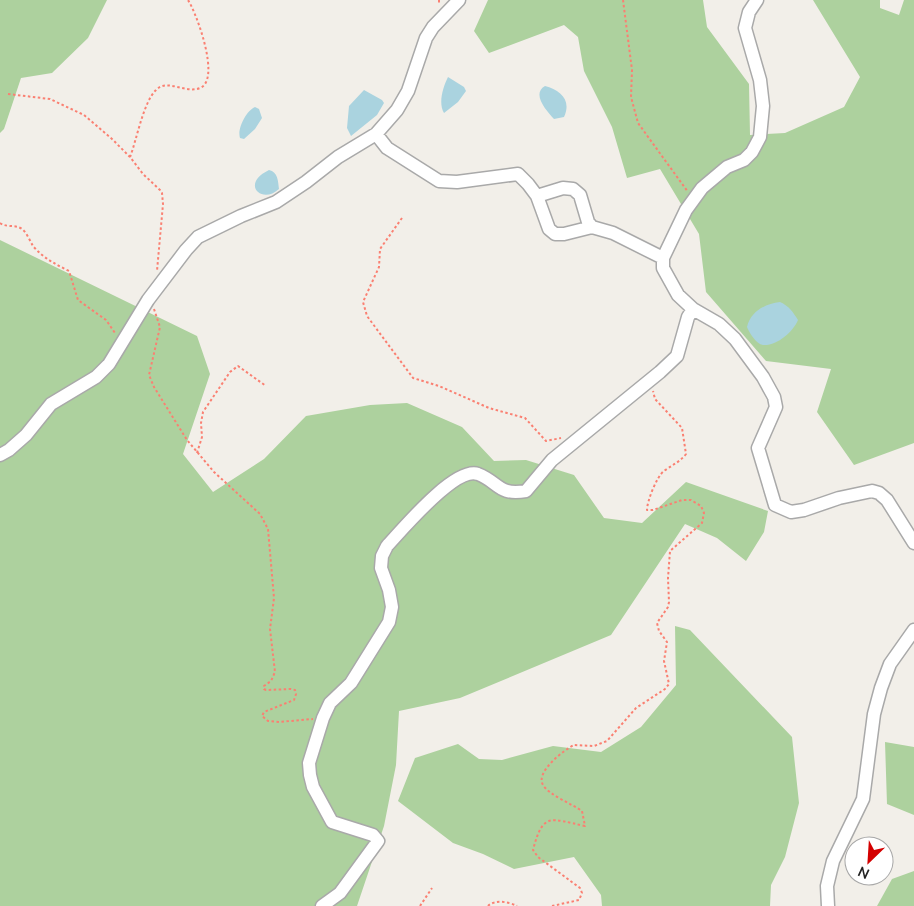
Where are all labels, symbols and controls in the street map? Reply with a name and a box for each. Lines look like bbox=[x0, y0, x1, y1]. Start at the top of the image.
north arrow bbox=[844, 836, 894, 886]
text: N bbox=[855, 862, 872, 883]

